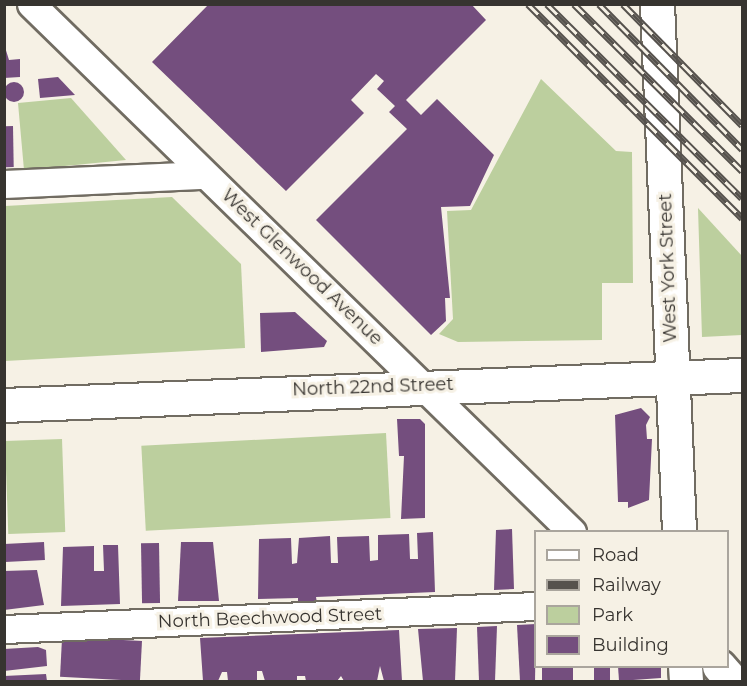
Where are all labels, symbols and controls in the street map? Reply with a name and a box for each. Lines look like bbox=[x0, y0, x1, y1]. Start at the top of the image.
street label: West Glenwood Avenue bbox=[217, 184, 387, 350]
street label: West York Street bbox=[655, 193, 681, 343]
street label: North 22nd Street bbox=[292, 373, 454, 401]
legend bbox=[534, 530, 729, 668]
text: Road bbox=[592, 544, 639, 566]
text: Railway bbox=[592, 574, 661, 596]
street label: North Beechwood Street bbox=[158, 603, 382, 633]
text: Park bbox=[592, 604, 633, 626]
text: Building bbox=[592, 634, 669, 656]

